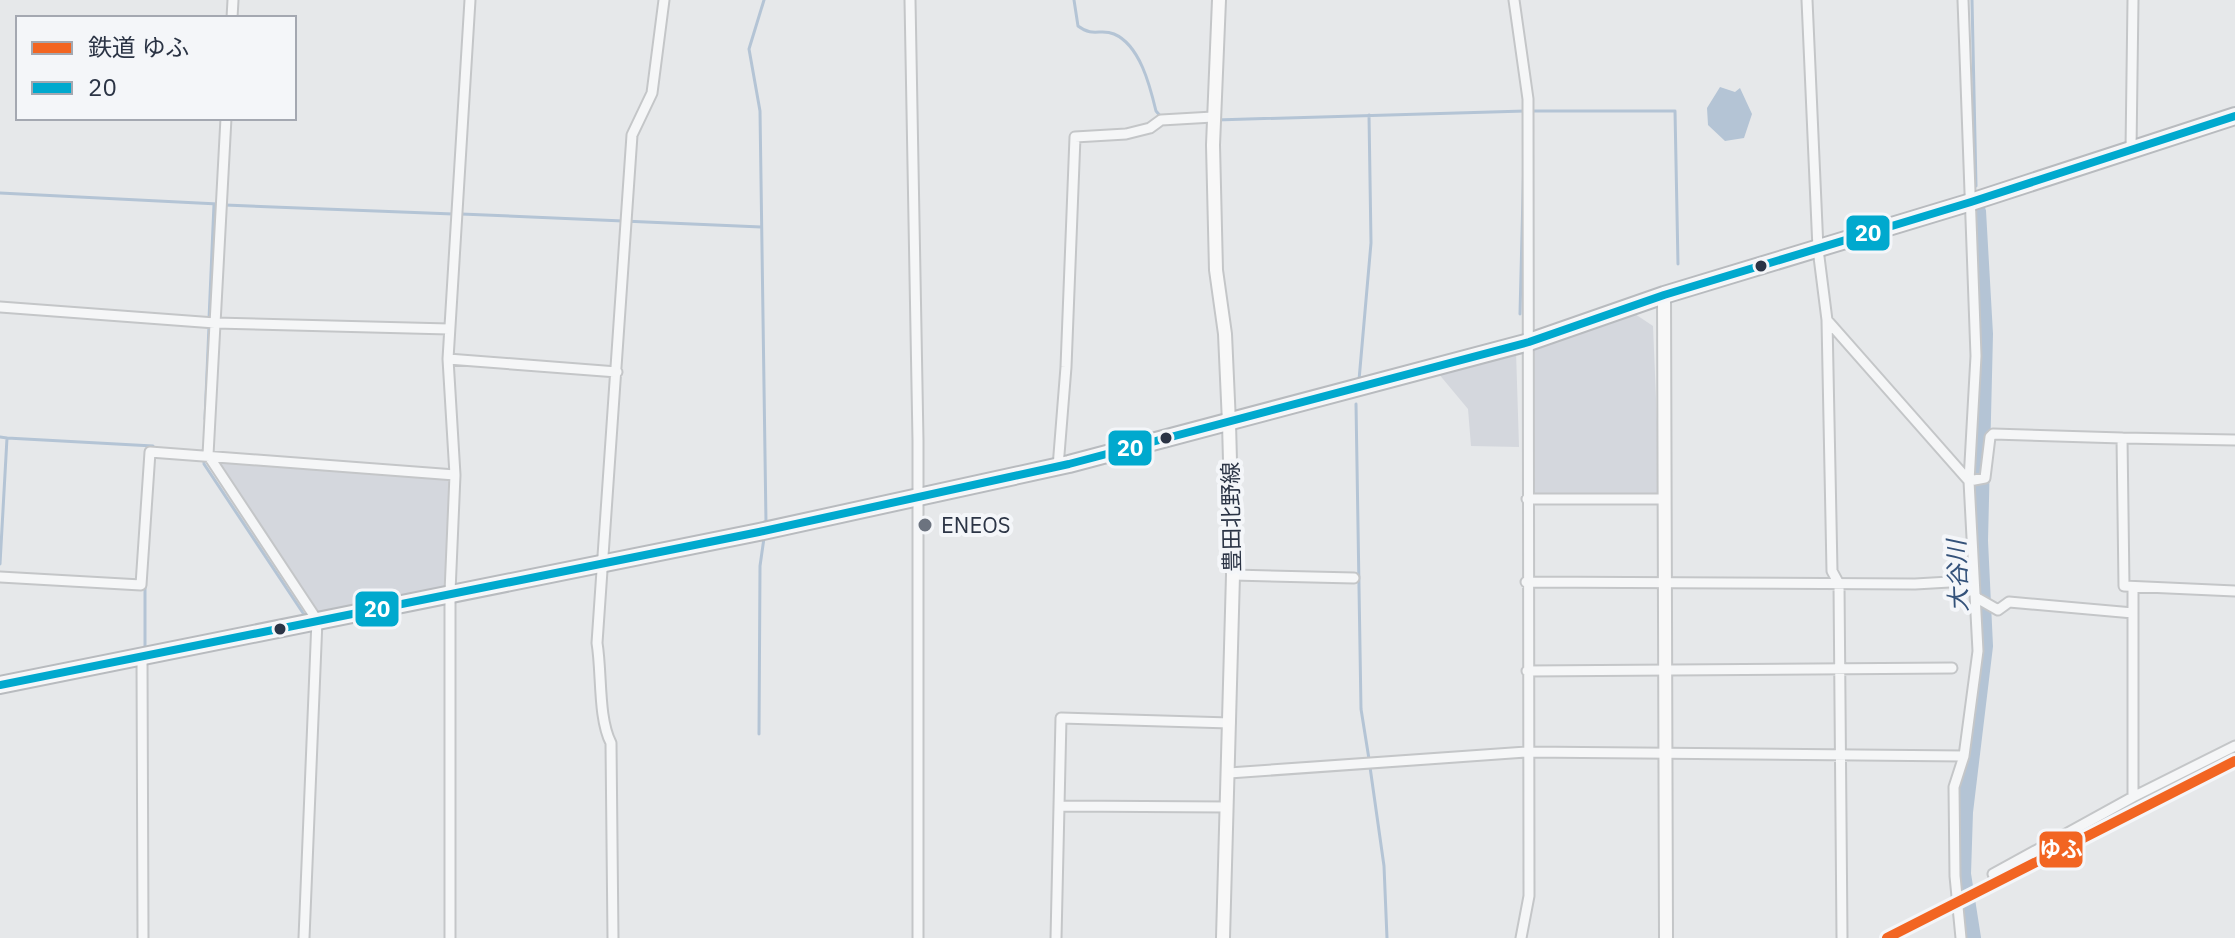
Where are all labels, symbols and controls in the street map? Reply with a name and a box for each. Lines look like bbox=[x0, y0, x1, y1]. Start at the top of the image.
legend bbox=[16, 16, 296, 120]
text: 鉄道 ゆふ bbox=[88, 31, 189, 63]
text: 20 bbox=[88, 71, 117, 103]
line badge: 20 bbox=[1845, 214, 1891, 252]
text: 20 bbox=[1855, 218, 1881, 247]
unlabelled marker bbox=[1753, 258, 1769, 274]
line badge: 20 bbox=[1107, 429, 1153, 467]
unlabelled marker bbox=[1158, 430, 1174, 446]
text: 20 bbox=[1117, 433, 1143, 462]
street label: 豊田北野線 bbox=[1215, 462, 1246, 572]
place label: ENEOS bbox=[941, 510, 1011, 539]
marker: ENEOS bbox=[916, 516, 934, 534]
water label: 大谷川 bbox=[1940, 537, 1974, 613]
line badge: 20 bbox=[354, 590, 400, 628]
text: 20 bbox=[364, 594, 390, 623]
unlabelled marker bbox=[272, 621, 288, 637]
line badge: ゆふ bbox=[2038, 830, 2084, 869]
text: ゆふ bbox=[2039, 834, 2083, 863]

